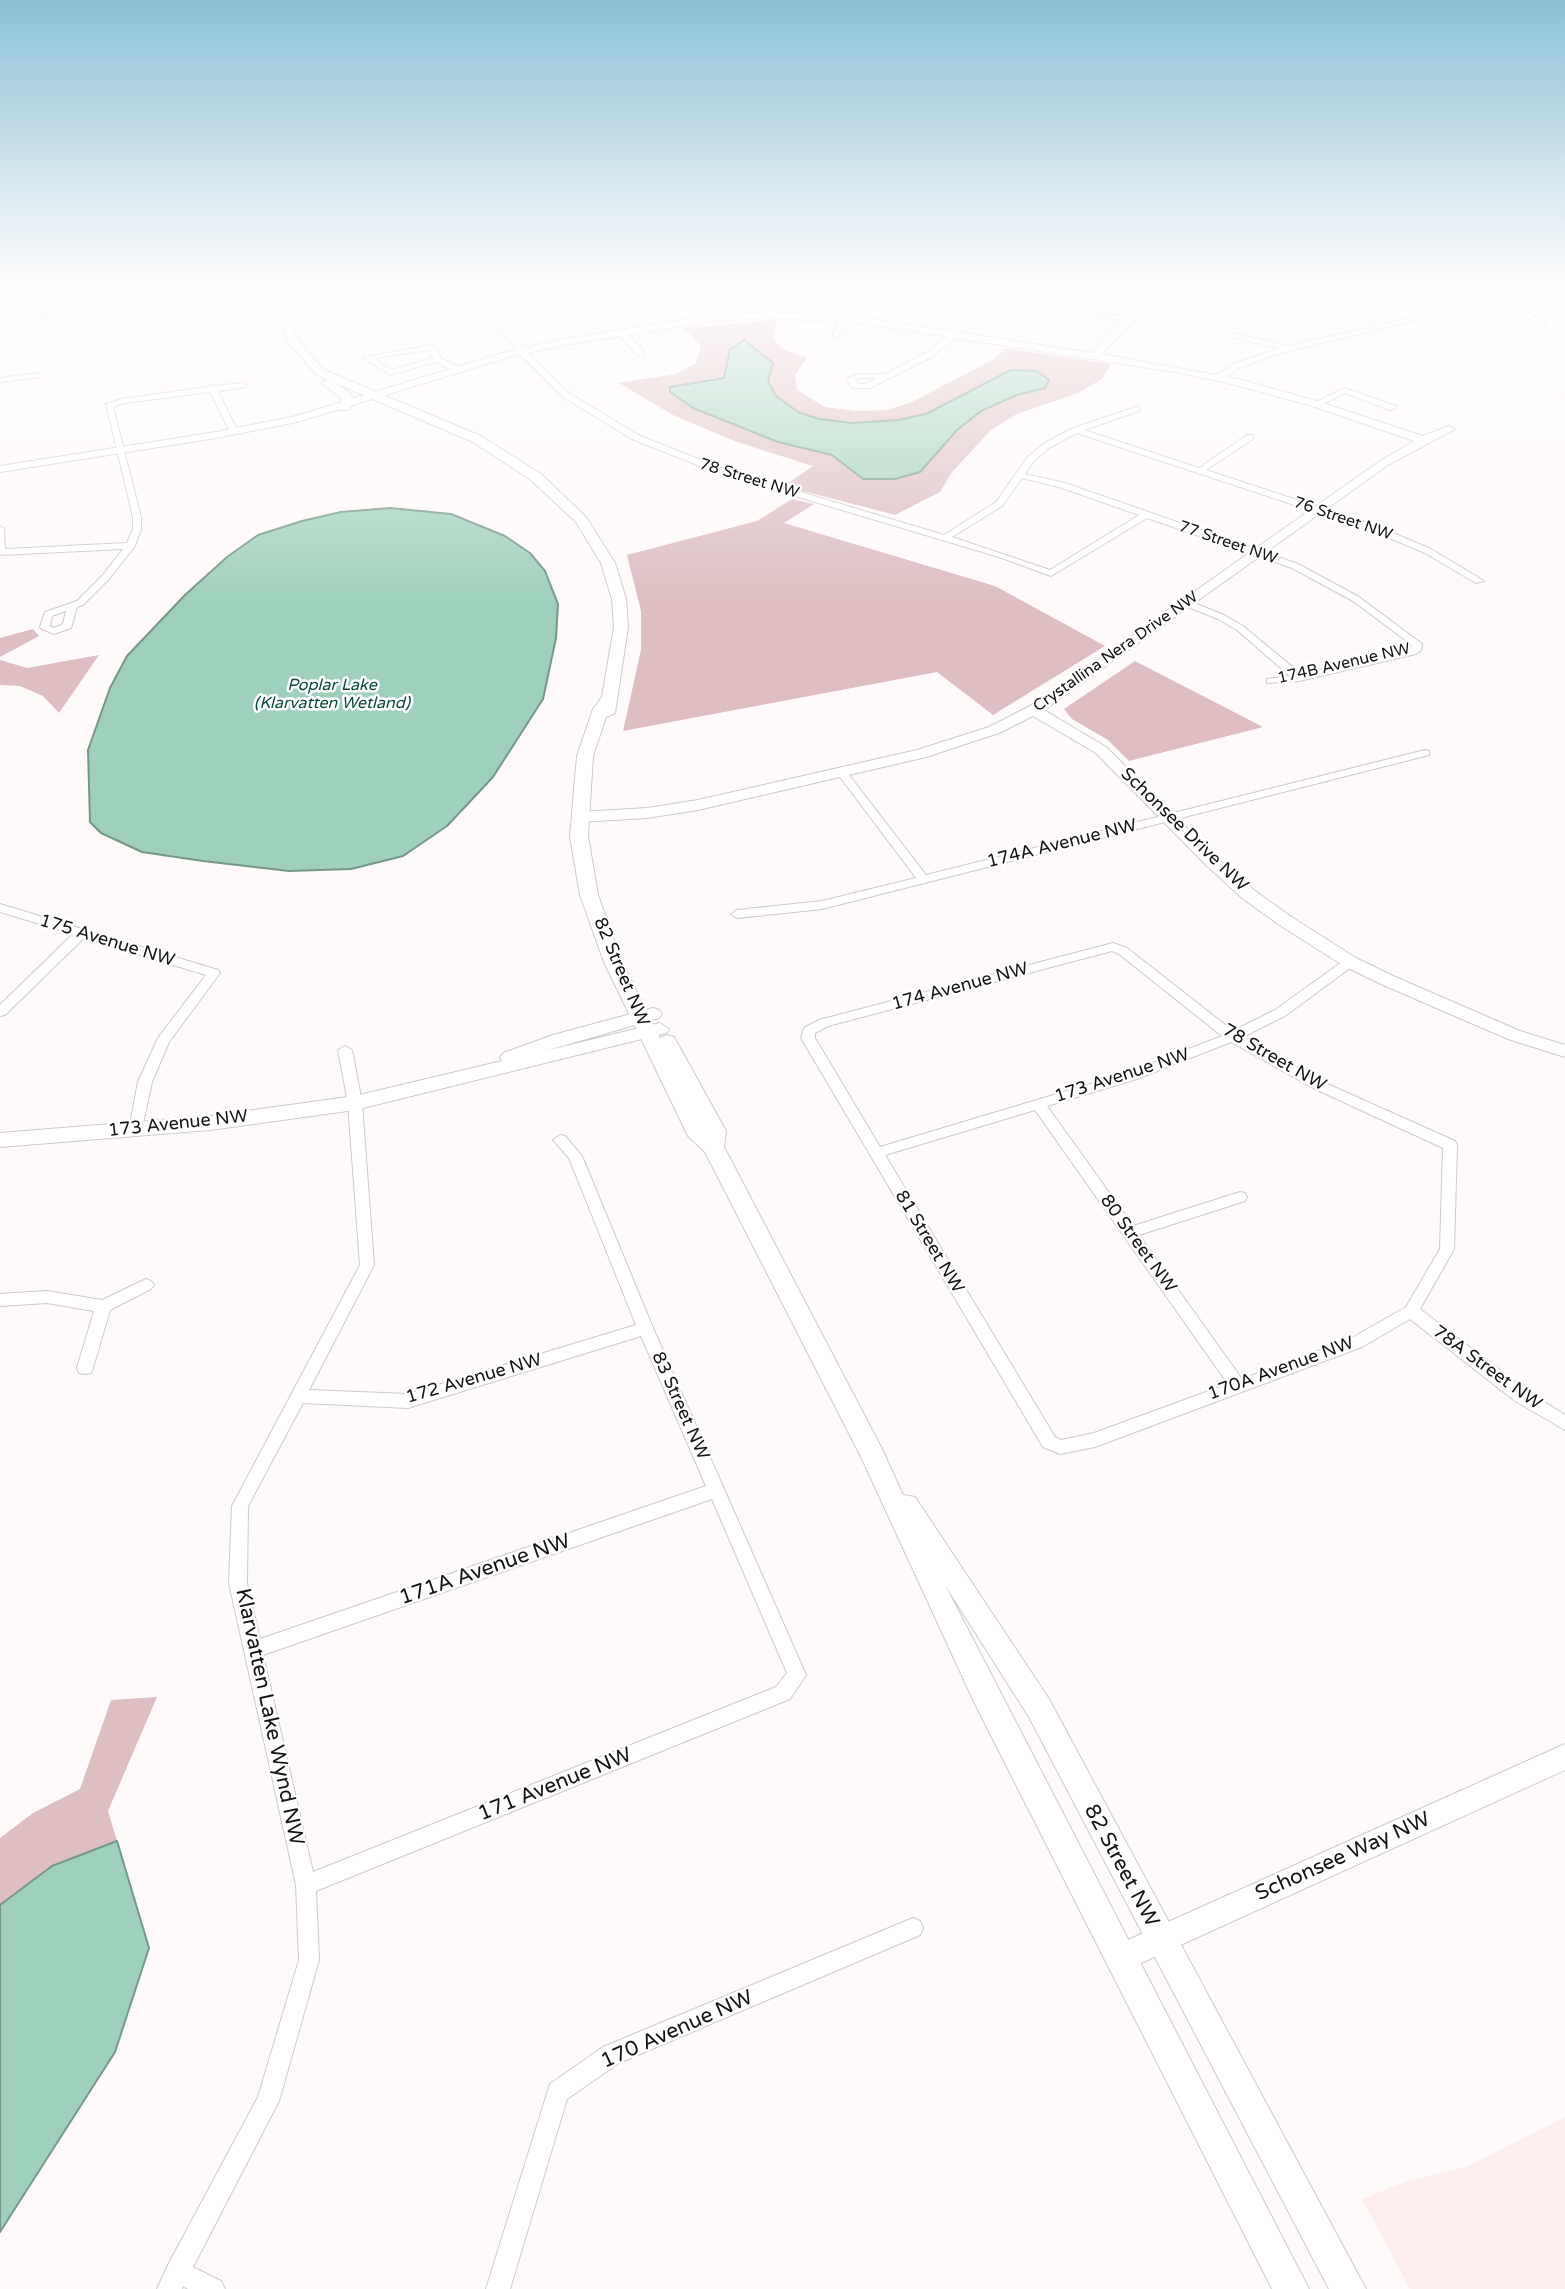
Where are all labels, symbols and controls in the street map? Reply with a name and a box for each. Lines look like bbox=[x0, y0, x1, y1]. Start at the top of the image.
street label: 78 Street NW bbox=[697, 455, 801, 503]
street label: 76 Street NW bbox=[1291, 493, 1395, 545]
street label: 77 Street NW bbox=[1176, 517, 1280, 569]
street label: Crystallina Nera Drive NW bbox=[1030, 588, 1202, 716]
street label: 174B Avenue NW bbox=[1276, 639, 1412, 689]
water label: Poplar Lake (Klarvatten Wetland) bbox=[254, 676, 410, 714]
street label: Schonsee Drive NW bbox=[1116, 764, 1252, 896]
street label: 174A Avenue NW bbox=[985, 815, 1139, 873]
street label: 175 Avenue NW bbox=[37, 910, 177, 972]
street label: 82 Street NW bbox=[588, 914, 654, 1030]
street label: 174 Avenue NW bbox=[889, 958, 1031, 1016]
street label: 78 Street NW bbox=[1218, 1020, 1330, 1096]
street label: 173 Avenue NW bbox=[1052, 1044, 1192, 1108]
street label: 173 Avenue NW bbox=[107, 1106, 249, 1142]
street label: 81 Street NW bbox=[890, 1187, 968, 1297]
street label: 80 Street NW bbox=[1095, 1191, 1181, 1297]
street label: 78A Street NW bbox=[1428, 1321, 1546, 1415]
street label: 170A Avenue NW bbox=[1205, 1333, 1357, 1405]
street label: 172 Avenue NW bbox=[404, 1349, 544, 1409]
street label: 83 Street NW bbox=[647, 1349, 713, 1463]
street label: 171A Avenue NW bbox=[396, 1529, 574, 1611]
street label: Klarvatten Lake Wynd NW bbox=[229, 1586, 309, 1848]
street label: 171 Avenue NW bbox=[474, 1743, 636, 1827]
street label: 82 Street NW bbox=[1078, 1800, 1164, 1932]
street label: Schonsee Way NW bbox=[1252, 1807, 1434, 1907]
street label: 170 Avenue NW bbox=[597, 1985, 757, 2075]

